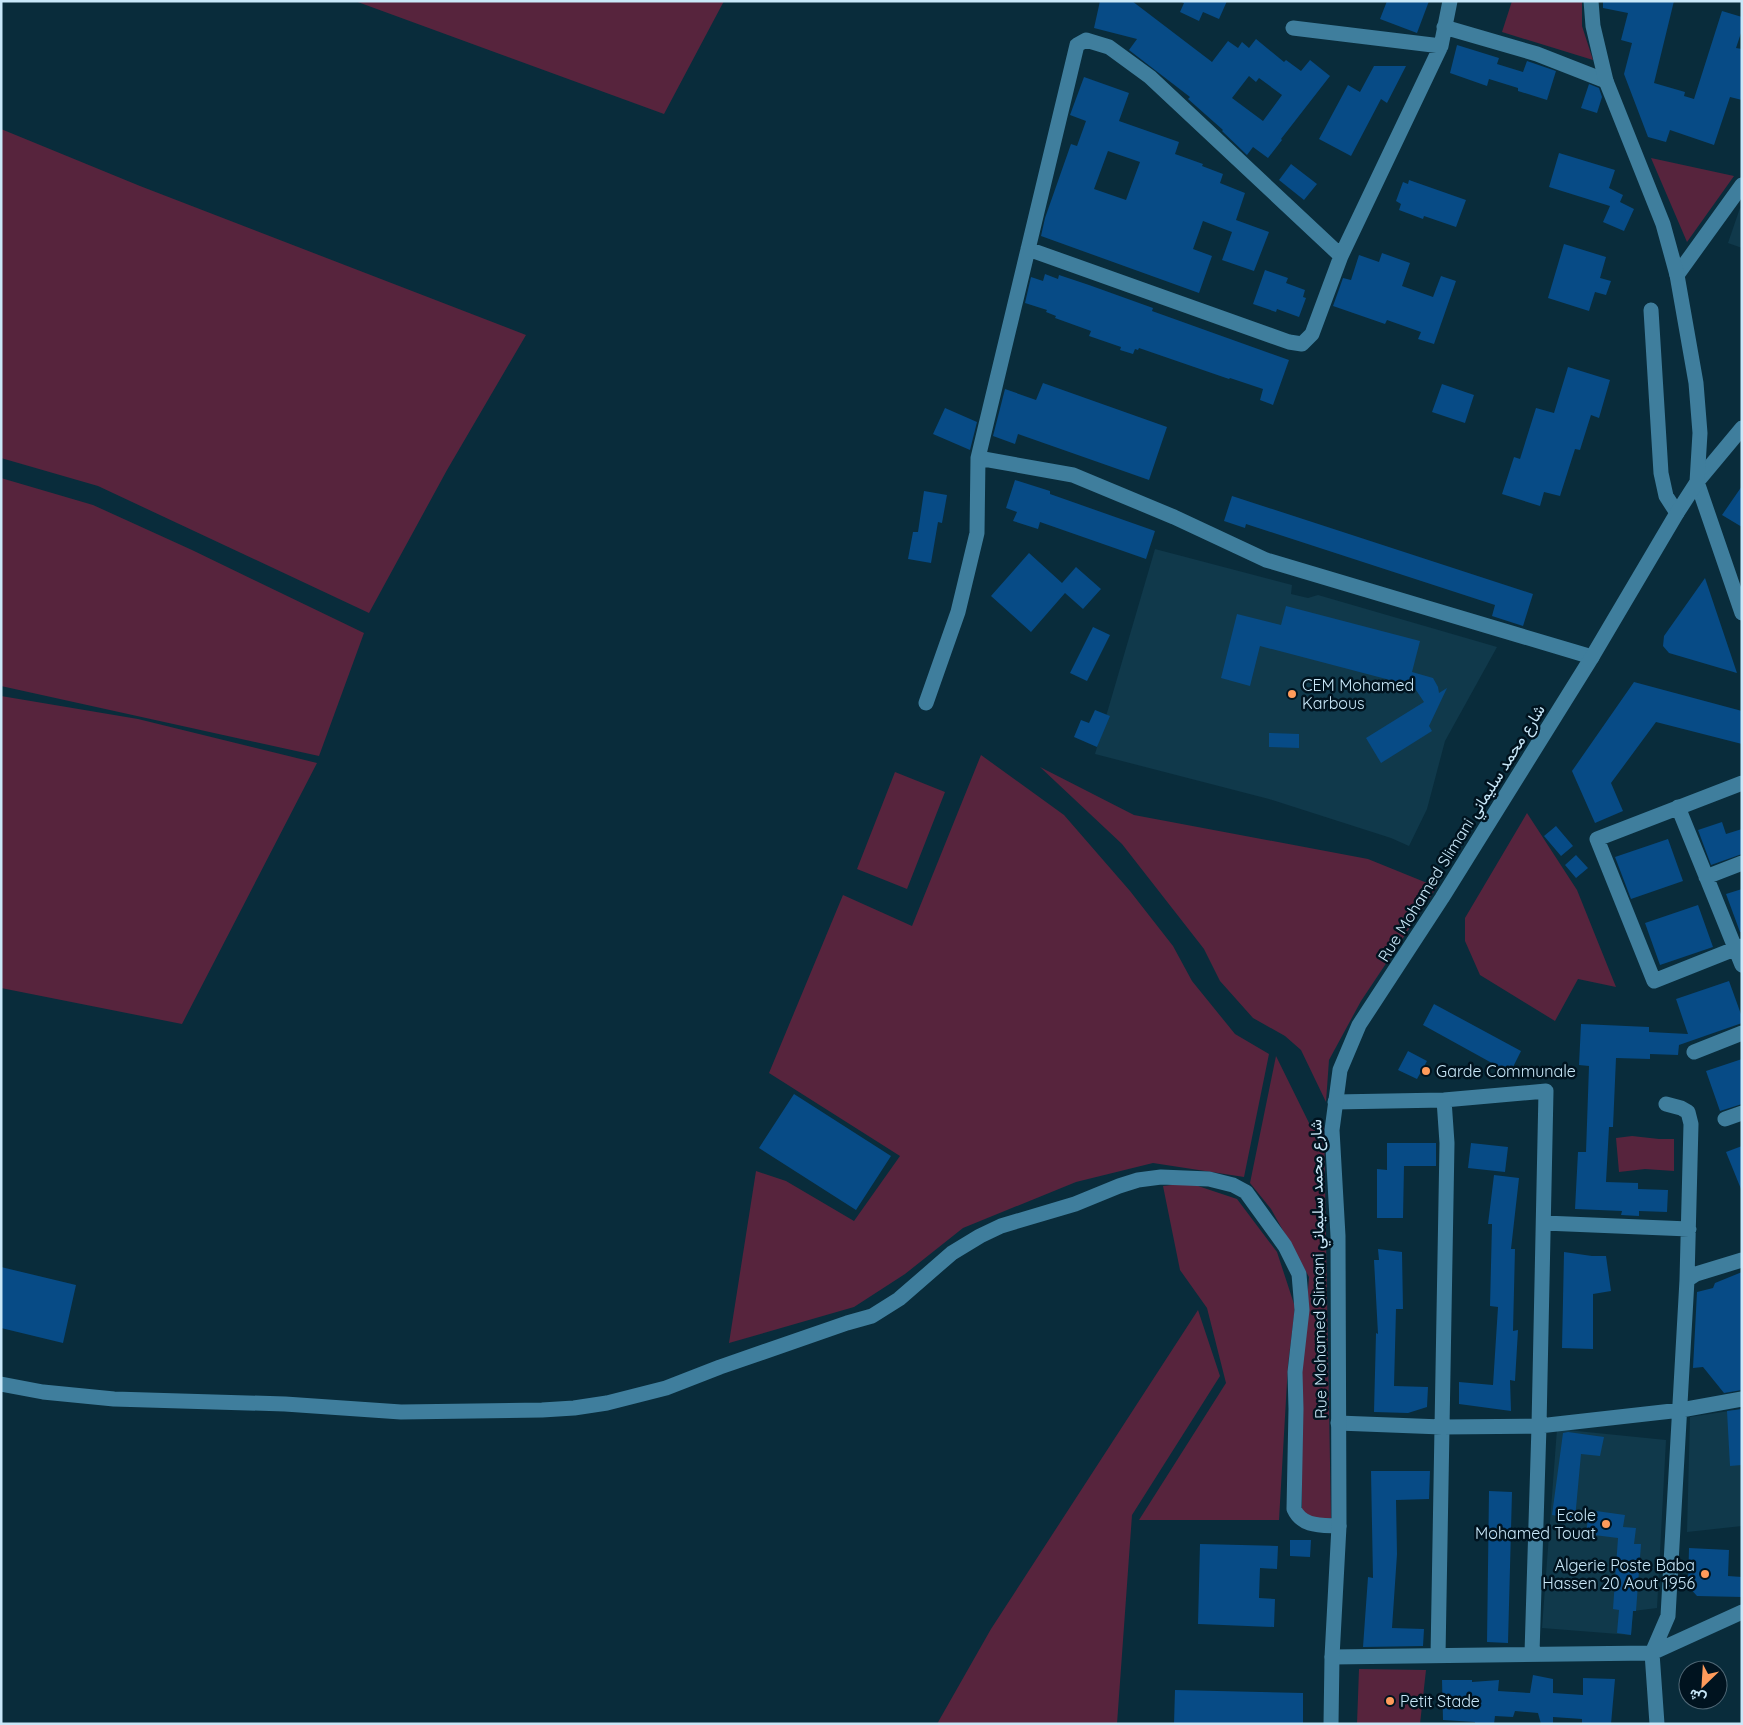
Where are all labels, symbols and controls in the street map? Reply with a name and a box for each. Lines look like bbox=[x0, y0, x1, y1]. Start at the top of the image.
place label: CEM Mohamed Karbous bbox=[1302, 675, 1414, 713]
marker: CEM Mohamed Karbous bbox=[1286, 688, 1298, 700]
street label: Rue Mohamed Slimani شارع محمد سليماني bbox=[1373, 701, 1552, 968]
place label: Garde Communale bbox=[1436, 1061, 1576, 1081]
marker: Garde Communale bbox=[1420, 1065, 1432, 1077]
street label: Rue Mohamed Slimani شارع محمد سليماني bbox=[1305, 1119, 1335, 1419]
place label: Ecole Mohamed Touat bbox=[1475, 1505, 1596, 1543]
marker: Ecole Mohamed Touat bbox=[1600, 1518, 1612, 1530]
place label: Algerie Poste Baba Hassen 20 Aout 1956 bbox=[1542, 1555, 1695, 1593]
marker: Algerie Poste Baba Hassen 20 Aout 1956 bbox=[1699, 1568, 1711, 1580]
north arrow bbox=[1678, 1660, 1728, 1710]
text: ش bbox=[1686, 1685, 1709, 1708]
place label: Petit Stade bbox=[1400, 1691, 1480, 1711]
marker: Petit Stade bbox=[1384, 1695, 1396, 1707]

